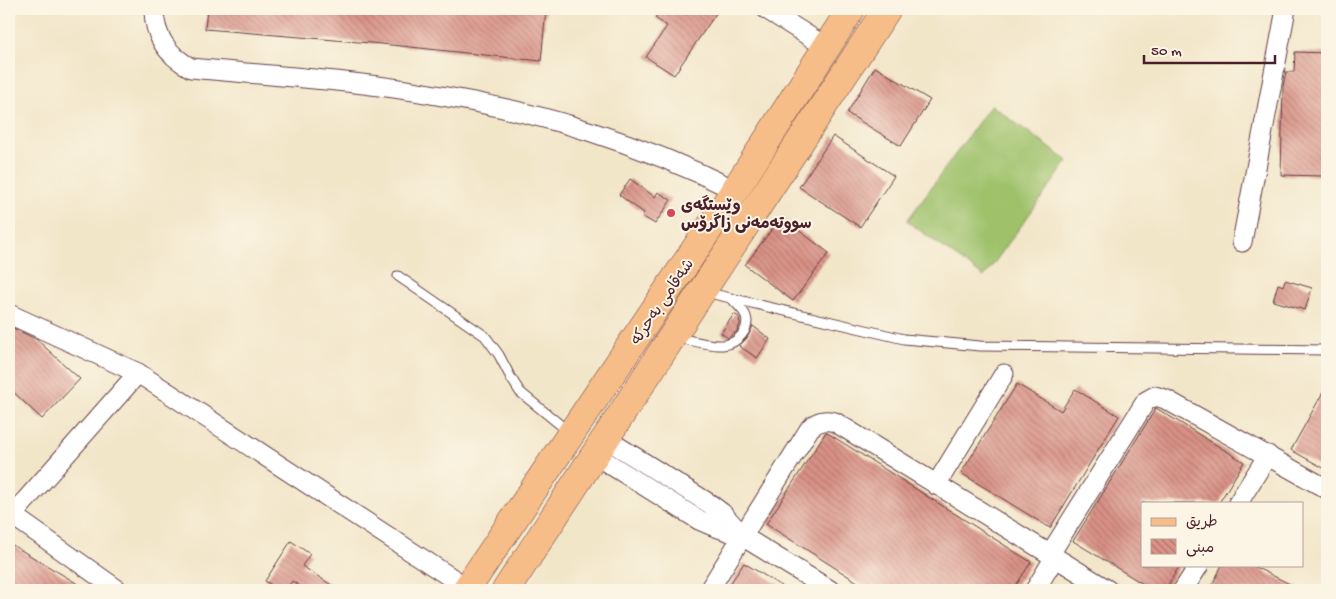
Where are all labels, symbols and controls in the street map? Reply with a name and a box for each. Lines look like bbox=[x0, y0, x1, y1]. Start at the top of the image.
scale bar bbox=[1144, 32, 1275, 64]
text: 50 m bbox=[1151, 43, 1182, 61]
place label: وێستگەی سووتەمەنی زاگرۆس bbox=[681, 195, 812, 235]
marker: وێستگەی سووتەمەنی زاگرۆس bbox=[665, 207, 677, 219]
street label: شەقامی بەحرکە bbox=[628, 256, 700, 350]
legend bbox=[1141, 502, 1304, 566]
text: طريق bbox=[1186, 514, 1218, 532]
text: مبنى bbox=[1186, 540, 1214, 558]

